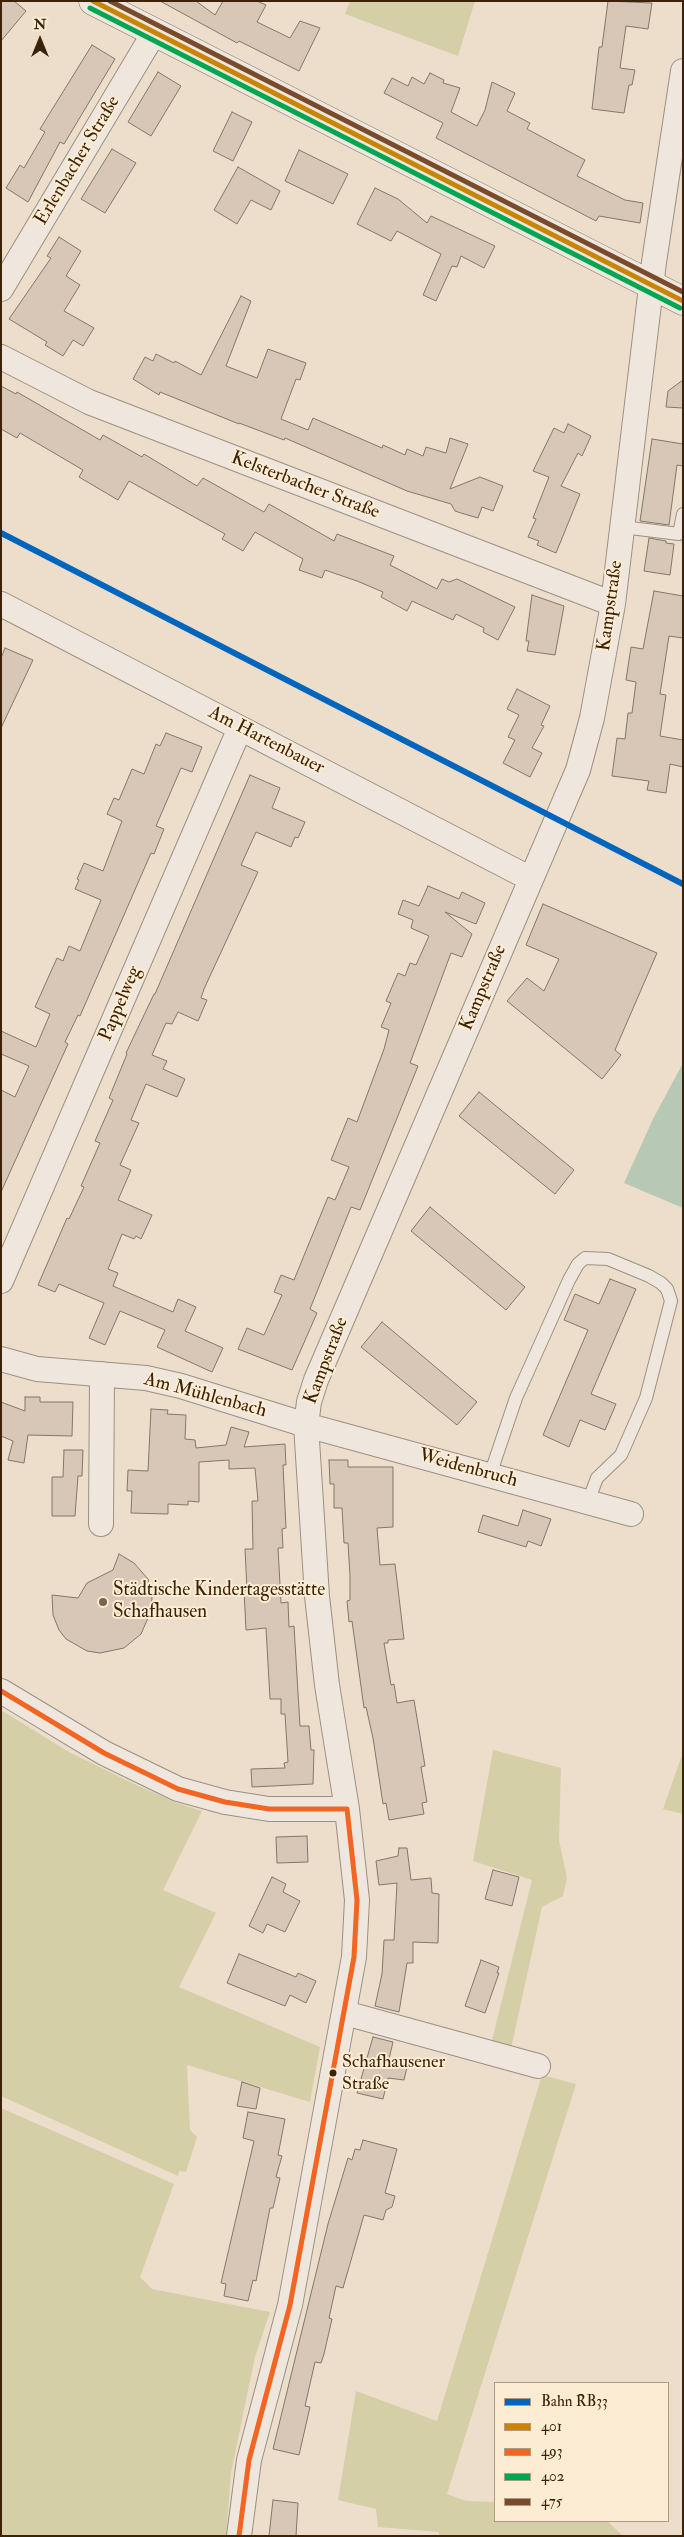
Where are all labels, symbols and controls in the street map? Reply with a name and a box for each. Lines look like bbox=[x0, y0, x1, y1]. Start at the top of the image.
north arrow bbox=[15, 15, 65, 65]
text: N bbox=[34, 16, 46, 33]
street label: Erlenbacher Straße bbox=[30, 92, 126, 230]
street label: Kelsterbacher Straße bbox=[228, 447, 382, 525]
street label: Kampstraße bbox=[593, 559, 629, 653]
street label: Am Hartenbauer bbox=[204, 702, 328, 780]
street label: Kampstraße bbox=[456, 942, 512, 1034]
street label: Pappelweg bbox=[95, 963, 147, 1045]
street label: Kampstraße bbox=[300, 1314, 354, 1408]
street label: Am Mühlenbach bbox=[141, 1369, 269, 1423]
street label: Weidenbruch bbox=[416, 1445, 520, 1493]
place label: Städtische Kindertagesstätte Schafhausen bbox=[113, 1580, 325, 1624]
marker: Städtische Kindertagesstätte Schafhausen bbox=[97, 1596, 109, 1608]
place label: Schafhausener Straße bbox=[342, 2052, 445, 2094]
marker: Schafhausener Straße bbox=[328, 2068, 338, 2078]
legend bbox=[494, 2382, 669, 2522]
text: Bahn RB33 bbox=[541, 2392, 608, 2411]
text: 401 bbox=[541, 2417, 562, 2436]
text: 493 bbox=[541, 2442, 563, 2461]
text: 402 bbox=[541, 2467, 564, 2486]
text: 475 bbox=[541, 2492, 562, 2511]

